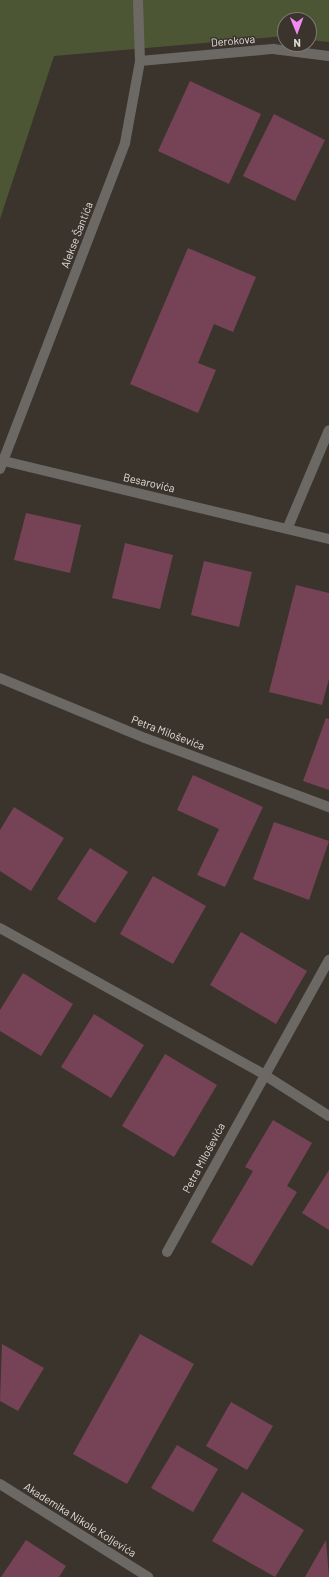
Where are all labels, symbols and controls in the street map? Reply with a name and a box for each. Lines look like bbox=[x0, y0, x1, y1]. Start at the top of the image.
north arrow bbox=[277, 12, 317, 52]
street label: Derokova bbox=[210, 32, 256, 50]
text: N bbox=[293, 37, 301, 50]
street label: Alekse Šantića bbox=[58, 200, 96, 270]
street label: Besarovića bbox=[122, 471, 176, 495]
street label: Petra Miloševića bbox=[129, 713, 207, 753]
street label: Petra Miloševića bbox=[180, 1121, 228, 1195]
street label: Akademika Nikole Koljevića bbox=[22, 1480, 138, 1560]

